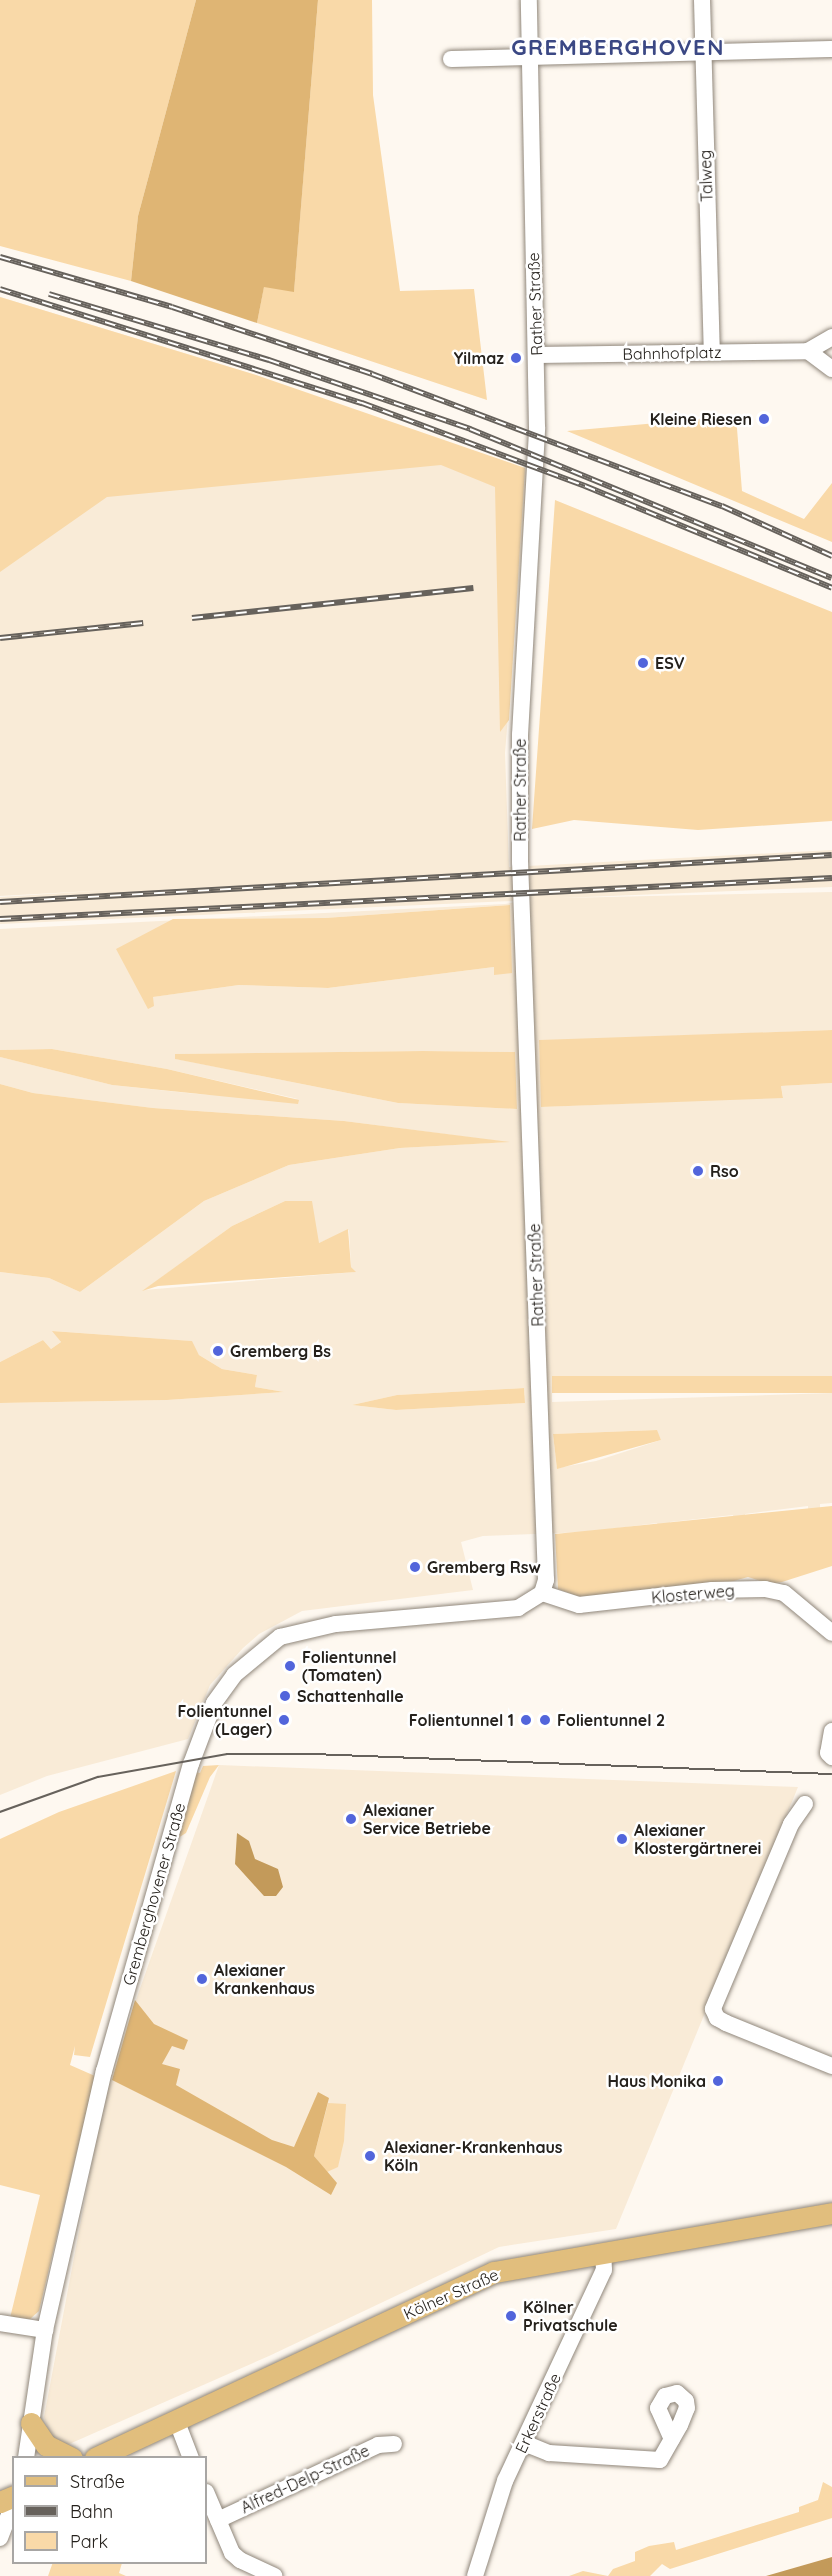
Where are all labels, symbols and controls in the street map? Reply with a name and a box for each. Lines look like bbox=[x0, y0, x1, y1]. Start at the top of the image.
district label: GREMBERGHOVEN bbox=[511, 35, 725, 61]
street label: Talweg bbox=[695, 150, 717, 202]
street label: Rather Straße bbox=[524, 252, 546, 356]
street label: Bahnhofplatz bbox=[622, 343, 722, 363]
place label: Yilmaz bbox=[454, 348, 504, 368]
marker: Yilmaz bbox=[509, 351, 523, 365]
place label: Kleine Riesen bbox=[650, 409, 752, 429]
marker: Kleine Riesen bbox=[757, 412, 771, 426]
place label: ESV bbox=[655, 653, 685, 673]
marker: ESV bbox=[636, 656, 650, 670]
street label: Rather Straße bbox=[510, 738, 530, 842]
place label: Rso bbox=[710, 1161, 739, 1181]
marker: Rso bbox=[691, 1164, 705, 1178]
street label: Rather Straße bbox=[525, 1223, 547, 1327]
place label: Gremberg Bs bbox=[230, 1341, 331, 1361]
marker: Gremberg Bs bbox=[211, 1344, 225, 1358]
place label: Gremberg Rsw bbox=[427, 1557, 541, 1577]
marker: Gremberg Rsw bbox=[408, 1560, 422, 1574]
street label: Klosterweg bbox=[650, 1581, 736, 1607]
place label: Folientunnel (Tomaten) bbox=[302, 1647, 397, 1685]
marker: Folientunnel (Tomaten) bbox=[283, 1659, 297, 1673]
place label: Schattenhalle bbox=[297, 1686, 404, 1706]
marker: Schattenhalle bbox=[278, 1689, 292, 1703]
place label: Folientunnel (Lager) bbox=[177, 1701, 272, 1739]
place label: Folientunnel 1 bbox=[409, 1710, 514, 1730]
place label: Folientunnel 2 bbox=[557, 1710, 665, 1730]
marker: Folientunnel (Lager) bbox=[277, 1713, 291, 1727]
marker: Folientunnel 1 bbox=[519, 1713, 533, 1727]
marker: Folientunnel 2 bbox=[538, 1713, 552, 1727]
place label: Alexianer Service Betriebe bbox=[363, 1800, 491, 1838]
street label: Gremberghovener Straße bbox=[119, 1801, 189, 1987]
marker: Alexianer Service Betriebe bbox=[344, 1812, 358, 1826]
place label: Alexianer Klostergärtnerei bbox=[634, 1820, 761, 1858]
marker: Alexianer Klostergärtnerei bbox=[615, 1832, 629, 1846]
place label: Alexianer Krankenhaus bbox=[214, 1960, 315, 1998]
marker: Alexianer Krankenhaus bbox=[195, 1972, 209, 1986]
place label: Haus Monika bbox=[608, 2071, 706, 2091]
marker: Haus Monika bbox=[711, 2074, 725, 2088]
place label: Alexianer-Krankenhaus Köln bbox=[384, 2137, 562, 2175]
marker: Alexianer-Krankenhaus Köln bbox=[361, 2147, 379, 2165]
street label: Kölner Straße bbox=[401, 2265, 501, 2323]
place label: Kölner Privatschule bbox=[523, 2297, 618, 2335]
marker: Kölner Privatschule bbox=[504, 2309, 518, 2323]
street label: Erkerstraße bbox=[511, 2370, 565, 2456]
street label: Alfred-Delp-Straße bbox=[238, 2441, 372, 2517]
legend bbox=[12, 2456, 207, 2564]
text: Straße bbox=[70, 2470, 125, 2493]
text: Bahn bbox=[70, 2500, 113, 2523]
text: Park bbox=[70, 2530, 108, 2553]

